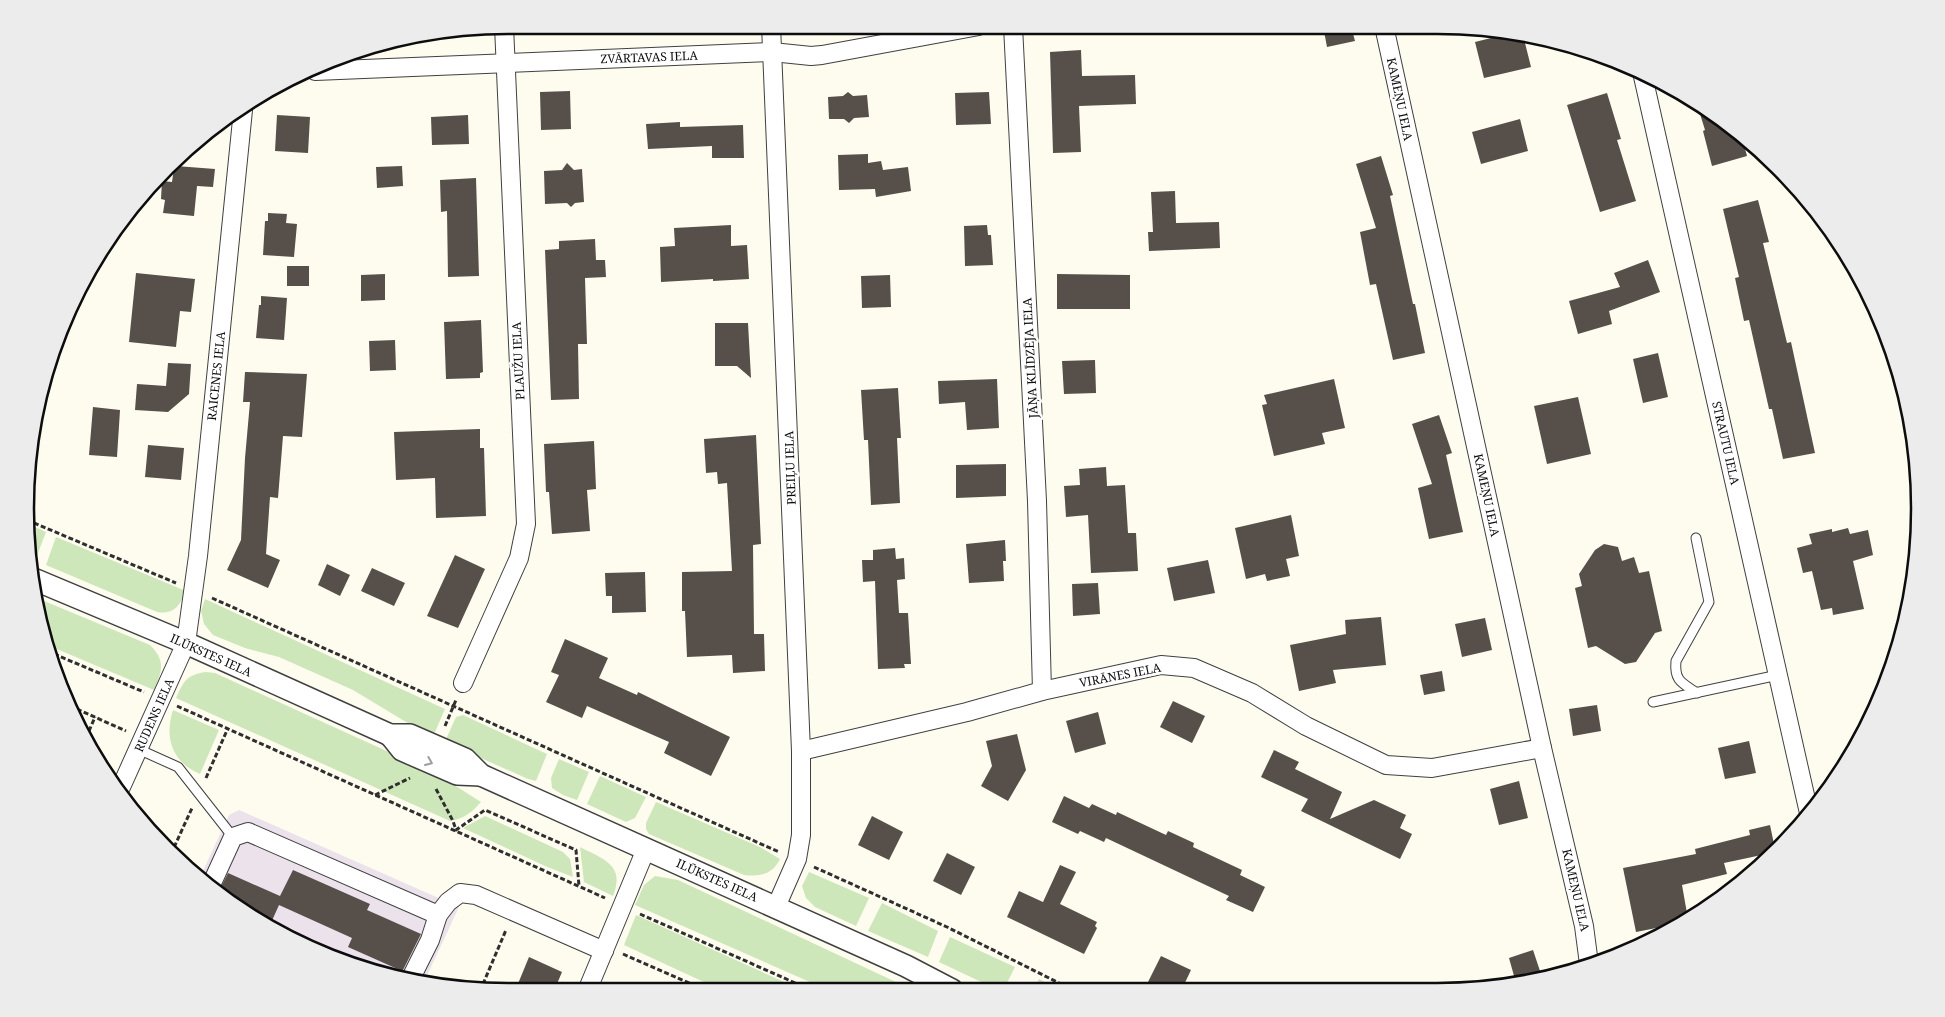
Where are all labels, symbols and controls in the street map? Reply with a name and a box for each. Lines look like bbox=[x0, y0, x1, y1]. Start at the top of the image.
street label: ZVĀRTAVAS IELA bbox=[600, 47, 699, 67]
street label: KAMEŅU IELA bbox=[1383, 56, 1417, 143]
street label: JĀŅA KLĪDZĒJA IELA bbox=[1018, 297, 1042, 420]
street label: PLAUŽU IELA bbox=[507, 321, 529, 400]
street label: RAICENES IELA bbox=[203, 330, 229, 421]
street label: STRAUTU IELA bbox=[1708, 400, 1744, 487]
street label: PREIĻU IELA bbox=[780, 430, 800, 505]
street label: KAMEŅU IELA bbox=[1470, 452, 1504, 539]
street label: ILŪKSTES IELA bbox=[168, 629, 255, 681]
street label: VIRĀNES IELA bbox=[1078, 659, 1163, 691]
street label: RUDENS IELA bbox=[130, 675, 178, 755]
one-way arrow bbox=[424, 755, 433, 766]
street label: KAMEŅU IELA bbox=[1558, 847, 1594, 933]
street label: ILŪKSTES IELA bbox=[674, 854, 761, 906]

